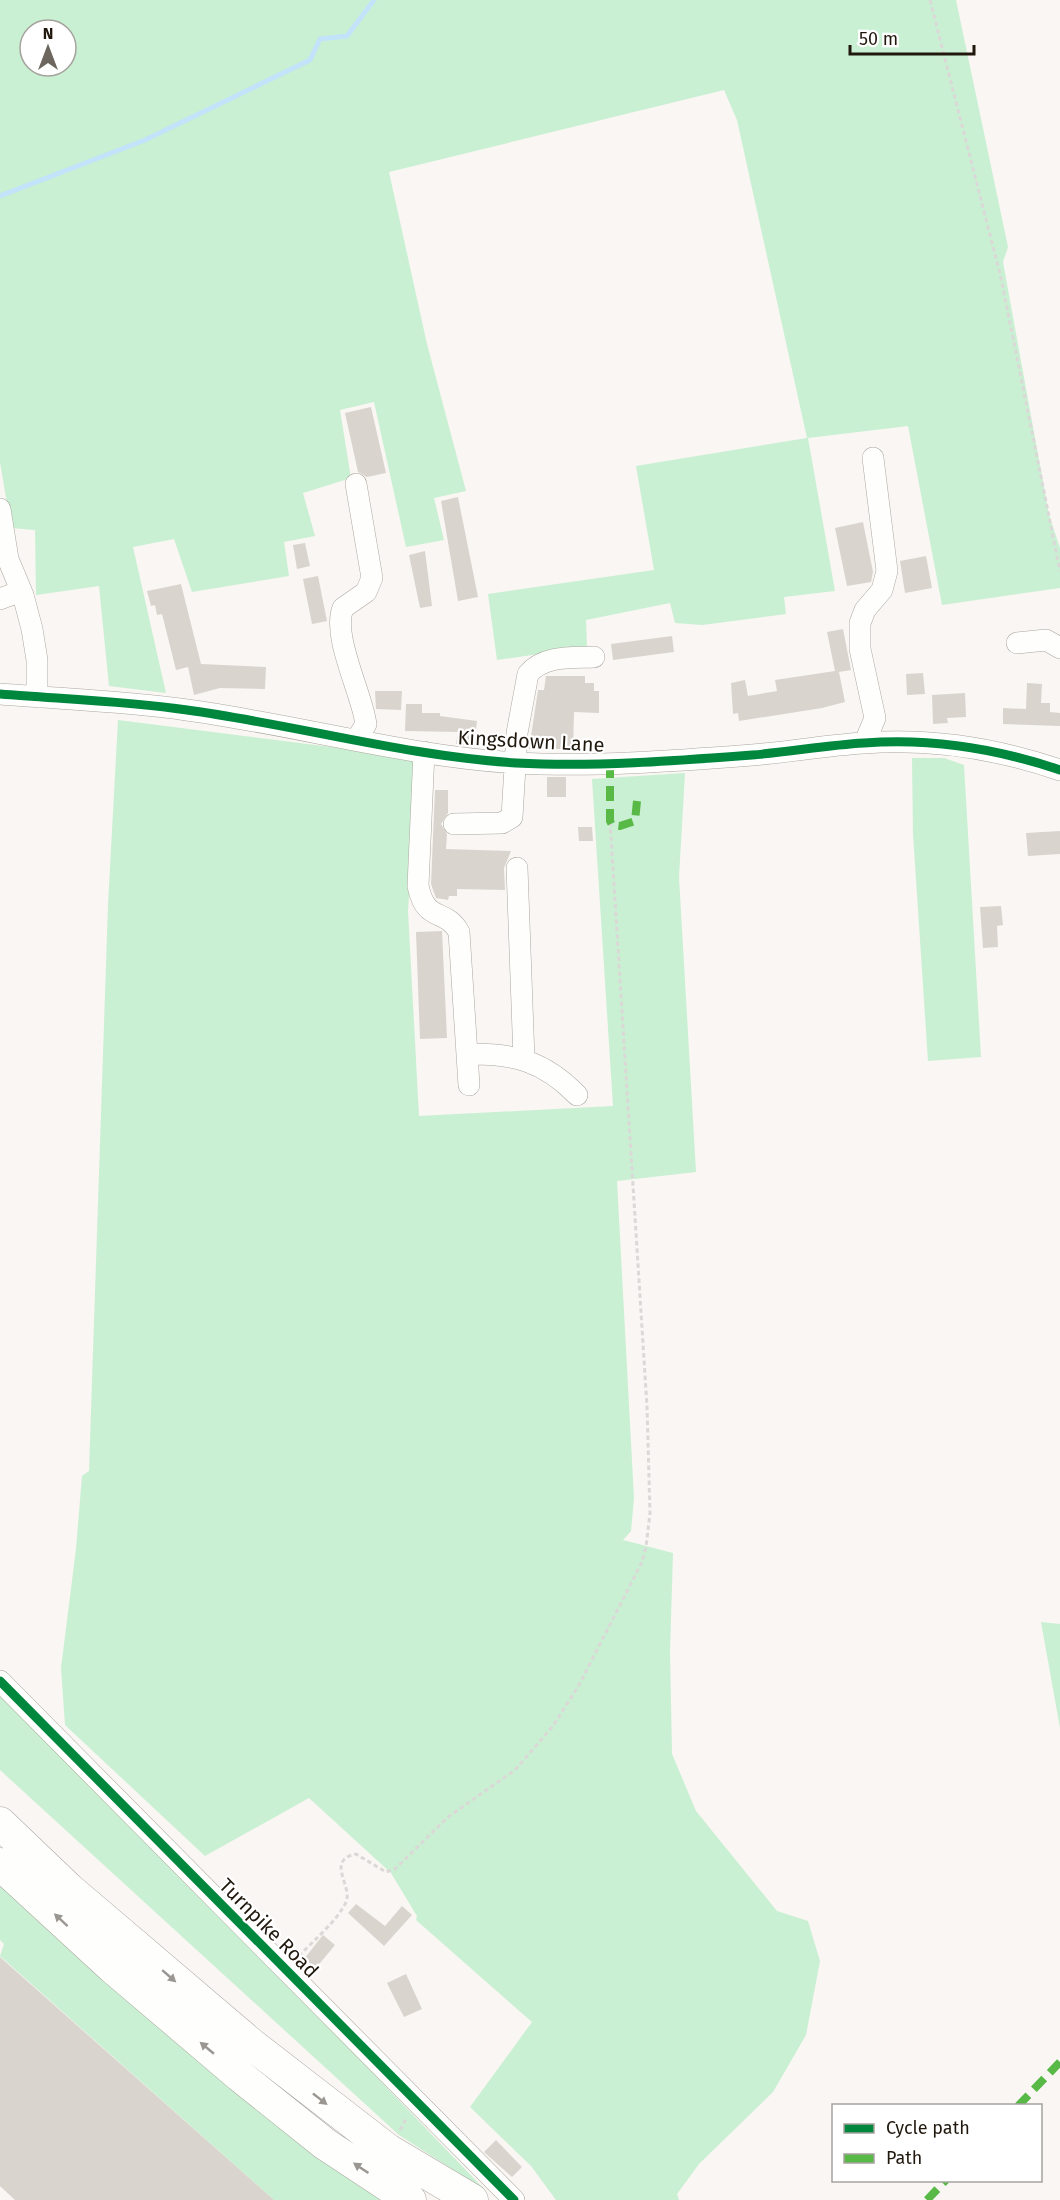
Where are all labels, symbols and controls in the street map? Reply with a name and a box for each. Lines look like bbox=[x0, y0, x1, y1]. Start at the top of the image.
north arrow bbox=[18, 18, 78, 78]
scale bar bbox=[850, 18, 974, 56]
text: N bbox=[43, 24, 53, 43]
text: 50 m bbox=[859, 28, 898, 50]
street label: Kingsdown Lane bbox=[457, 725, 605, 757]
street label: Turnpike Road bbox=[214, 1873, 324, 1983]
one-way arrow bbox=[53, 1913, 68, 1927]
one-way arrow bbox=[161, 1969, 176, 1982]
one-way arrow bbox=[199, 2042, 215, 2055]
one-way arrow bbox=[313, 2093, 328, 2105]
legend bbox=[832, 2104, 1042, 2182]
text: Cycle path bbox=[886, 2117, 970, 2139]
text: Path bbox=[886, 2147, 922, 2169]
one-way arrow bbox=[353, 2163, 369, 2174]

